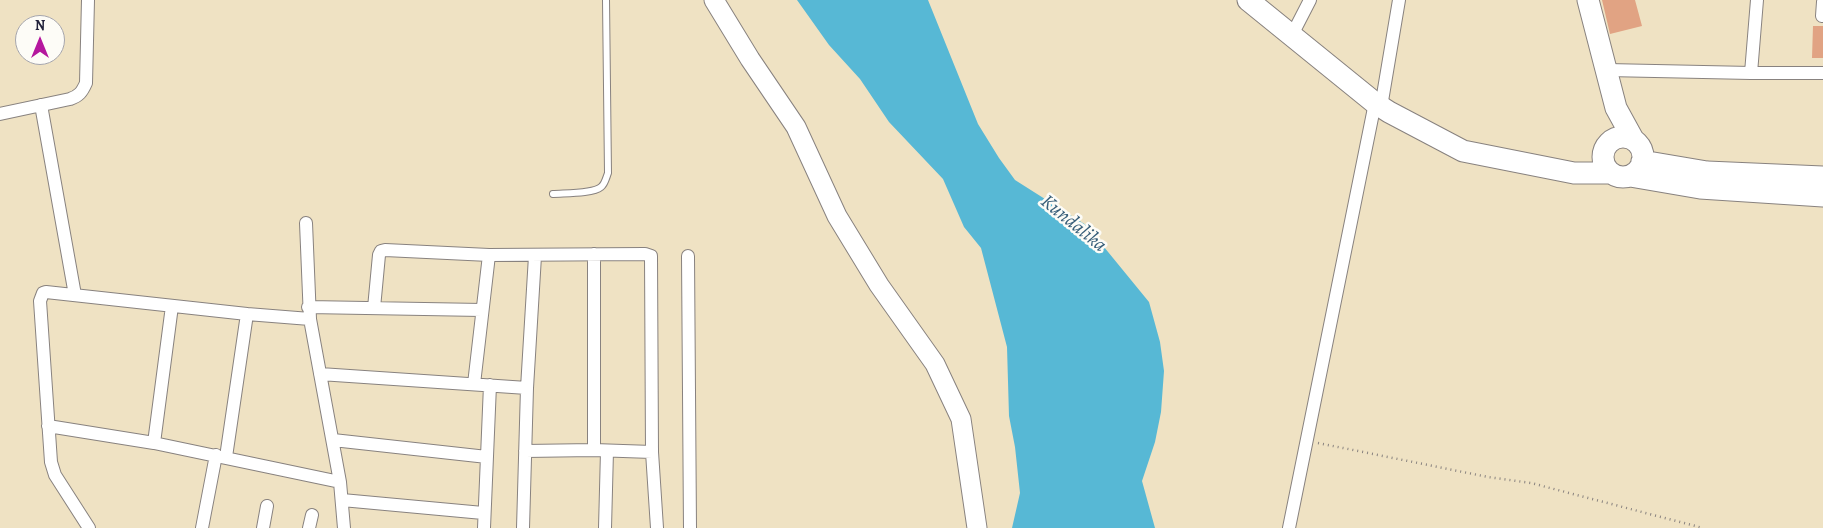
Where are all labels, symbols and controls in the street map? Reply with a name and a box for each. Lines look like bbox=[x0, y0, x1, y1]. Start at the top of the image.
north arrow bbox=[15, 15, 65, 65]
text: N bbox=[35, 16, 45, 35]
water label: Kundalika bbox=[1035, 190, 1111, 258]

